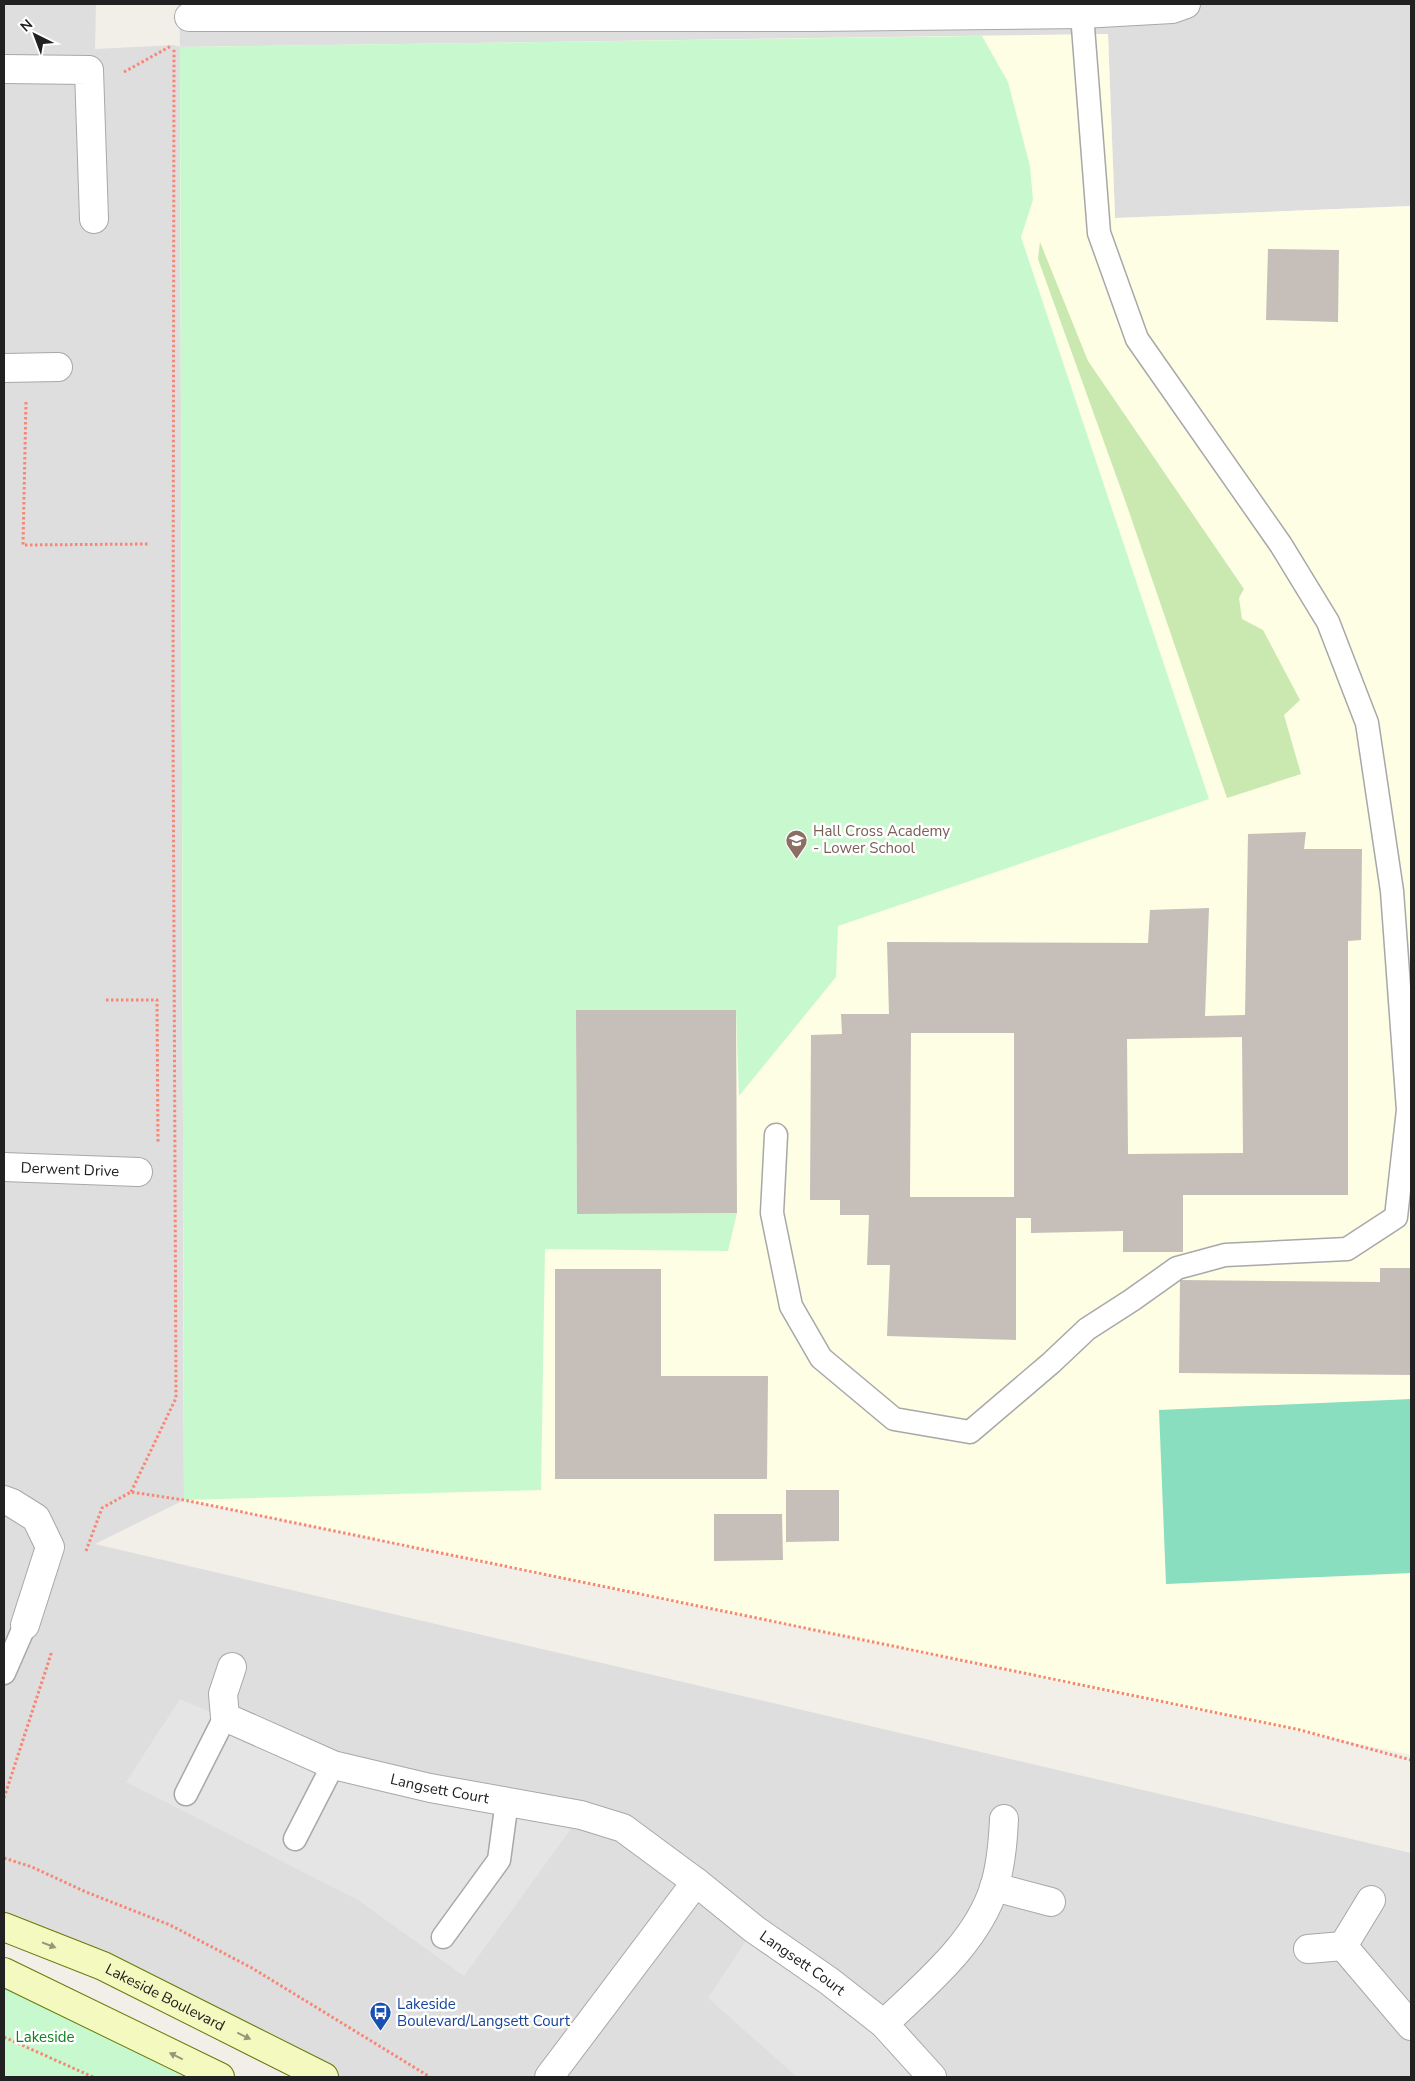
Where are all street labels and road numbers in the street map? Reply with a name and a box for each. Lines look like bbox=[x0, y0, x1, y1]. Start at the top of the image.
street label: Derwent Drive bbox=[20, 1158, 120, 1181]
street label: Langsett Court bbox=[388, 1769, 491, 1808]
street label: Langsett Court bbox=[756, 1926, 850, 2000]
street label: Lakeside Boulevard bbox=[102, 1959, 228, 2036]

